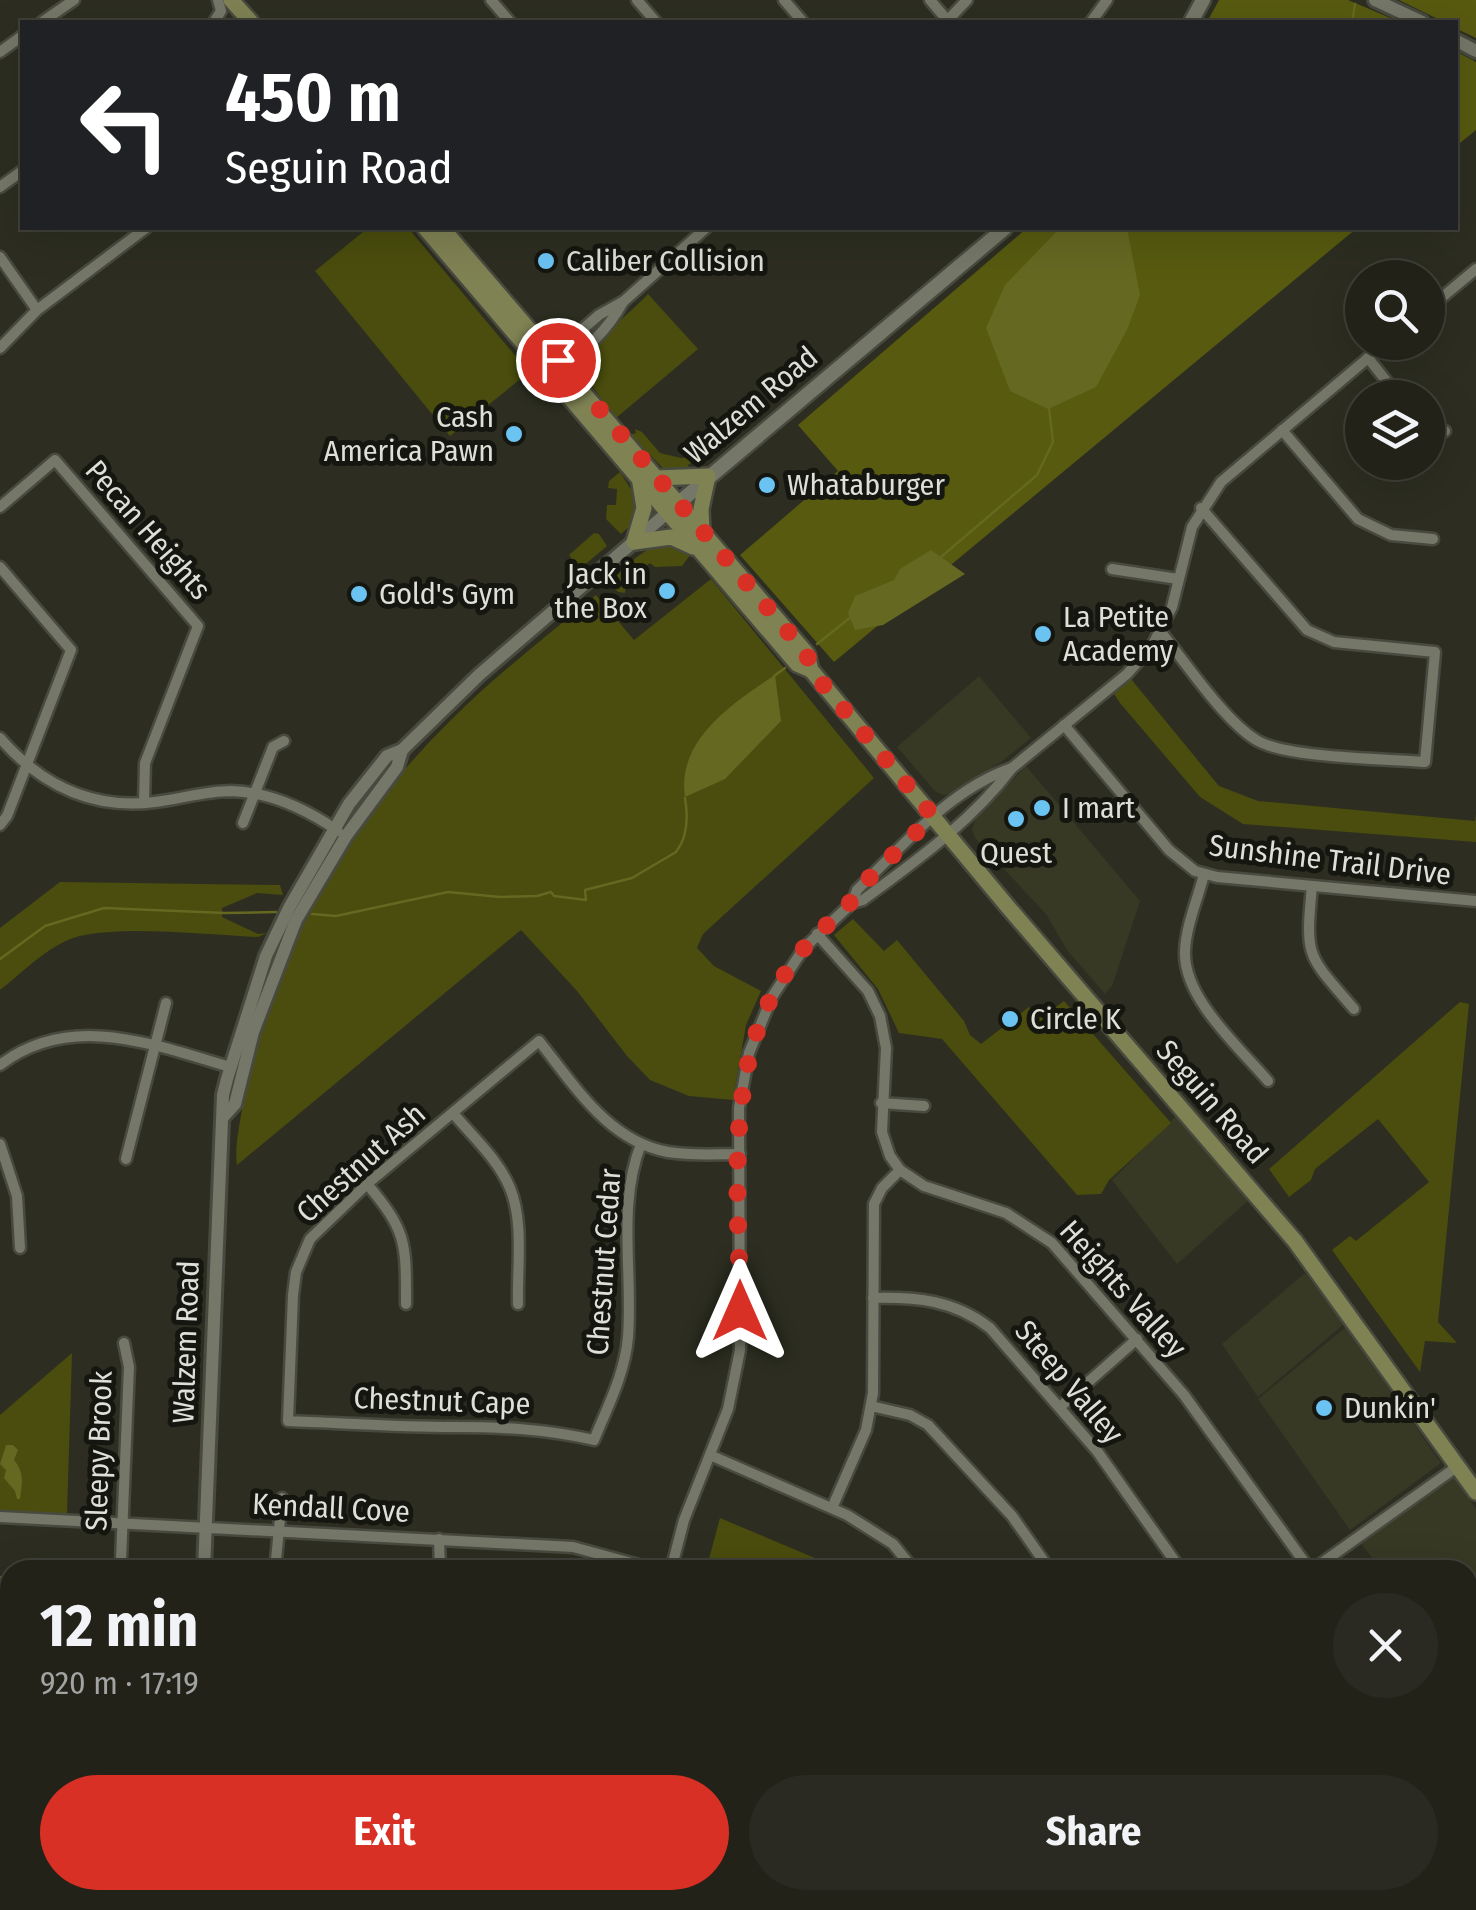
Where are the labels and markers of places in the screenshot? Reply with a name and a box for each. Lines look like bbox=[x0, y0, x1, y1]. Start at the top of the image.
place label: Caliber Collision bbox=[566, 243, 765, 279]
marker: Caliber Collision bbox=[535, 250, 557, 272]
pin bbox=[516, 318, 601, 403]
place label: Cash America Pawn bbox=[324, 399, 494, 469]
marker: Cash America Pawn bbox=[503, 423, 525, 445]
place label: Whataburger bbox=[787, 467, 945, 503]
marker: Whataburger bbox=[756, 474, 778, 496]
place label: Jack in the Box bbox=[554, 556, 648, 626]
place label: Gold's Gym bbox=[379, 576, 515, 612]
marker: Jack in the Box bbox=[656, 580, 678, 602]
marker: Gold's Gym bbox=[348, 583, 370, 605]
place label: La Petite Academy bbox=[1063, 599, 1174, 669]
marker: La Petite Academy bbox=[1032, 623, 1054, 645]
place label: I mart bbox=[1062, 790, 1135, 826]
marker: I mart bbox=[1031, 797, 1053, 819]
marker: Quest bbox=[1005, 808, 1027, 830]
place label: Quest bbox=[980, 835, 1052, 871]
place label: Circle K bbox=[1030, 1001, 1121, 1037]
marker: Circle K bbox=[999, 1008, 1021, 1030]
place label: Dunkin' bbox=[1344, 1390, 1436, 1426]
marker: Dunkin' bbox=[1313, 1397, 1335, 1419]

